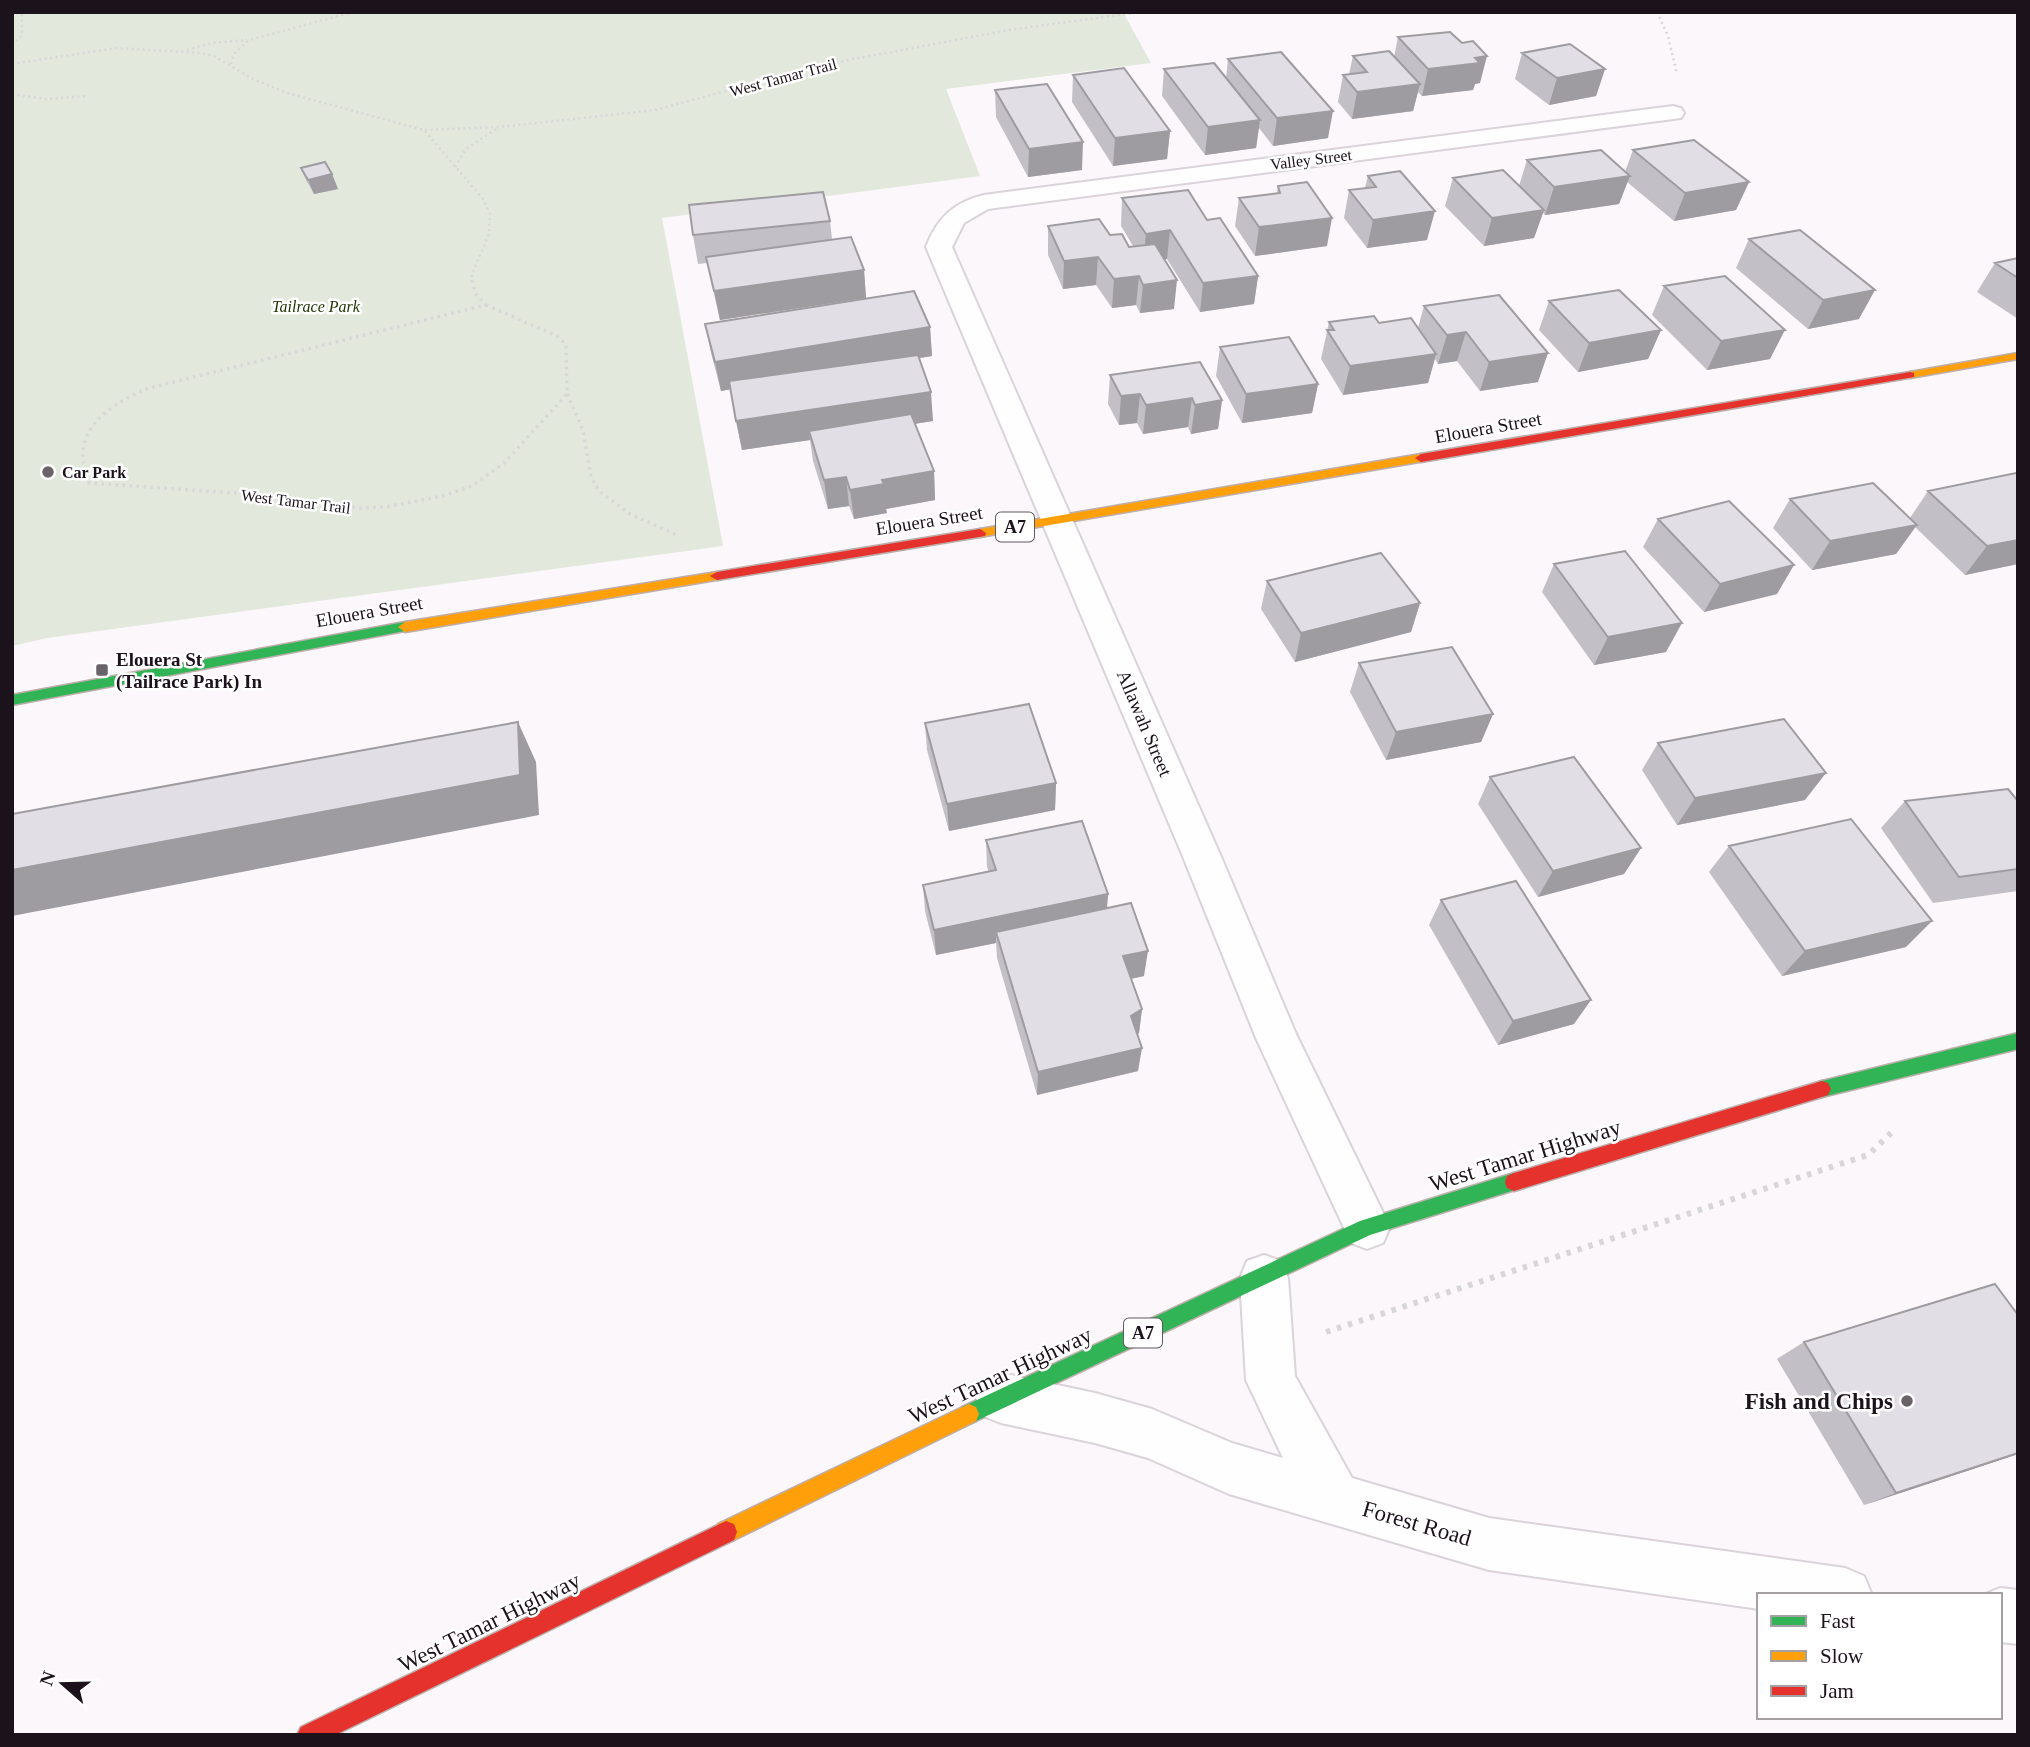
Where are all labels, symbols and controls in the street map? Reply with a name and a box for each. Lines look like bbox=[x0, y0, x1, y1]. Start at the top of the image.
street label: West Tamar Trail bbox=[728, 55, 839, 100]
street label: Valley Street bbox=[1269, 146, 1354, 174]
park label: Tailrace Park bbox=[272, 298, 361, 315]
street label: Elouera Street bbox=[1433, 408, 1544, 447]
marker: Car Park bbox=[40, 464, 56, 480]
place label: Car Park bbox=[62, 464, 126, 481]
street label: West Tamar Trail bbox=[240, 486, 352, 517]
street label: Elouera Street bbox=[874, 502, 985, 539]
road number: A7 bbox=[996, 512, 1034, 542]
street label: Elouera Street bbox=[314, 592, 425, 631]
place label: Elouera St (Tailrace Park) In bbox=[116, 649, 262, 693]
marker: Elouera St (Tailrace Park) In bbox=[94, 662, 110, 678]
street label: Allawah Street bbox=[1113, 667, 1177, 780]
street label: West Tamar Highway bbox=[1426, 1114, 1625, 1197]
road number: A7 bbox=[1124, 1318, 1162, 1348]
street label: West Tamar Highway bbox=[905, 1322, 1096, 1429]
place label: Fish and Chips bbox=[1745, 1389, 1893, 1414]
marker: Fish and Chips bbox=[1899, 1393, 1915, 1409]
street label: Forest Road bbox=[1360, 1496, 1475, 1551]
street label: West Tamar Highway bbox=[394, 1567, 585, 1677]
legend bbox=[1757, 1593, 2002, 1719]
text: Fast bbox=[1820, 1609, 1855, 1633]
text: Slow bbox=[1820, 1644, 1864, 1668]
north arrow bbox=[28, 1649, 98, 1719]
text: N bbox=[35, 1668, 60, 1688]
text: Jam bbox=[1820, 1679, 1854, 1703]

